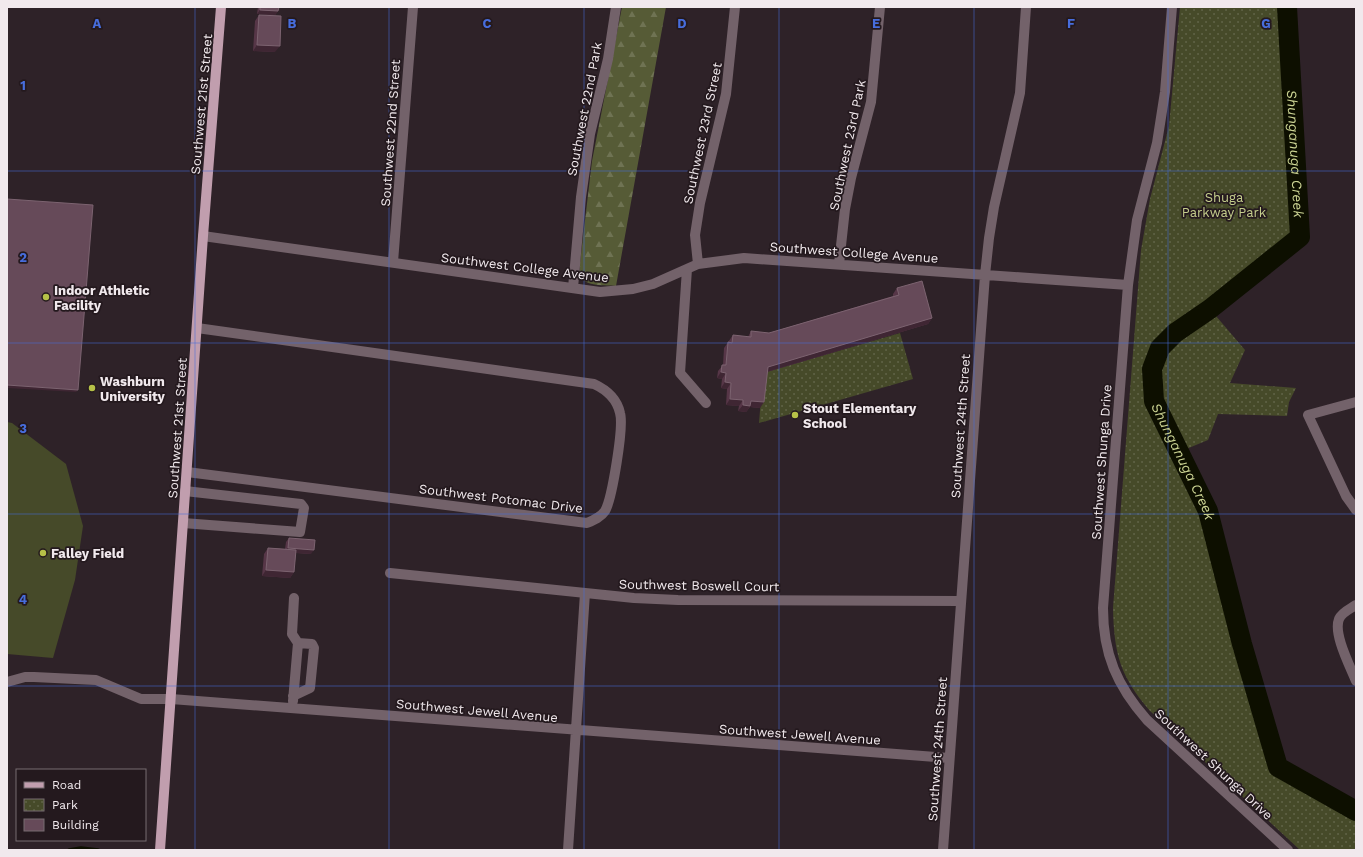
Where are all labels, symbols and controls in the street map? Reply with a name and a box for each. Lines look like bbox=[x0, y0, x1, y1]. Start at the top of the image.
text: A bbox=[93, 16, 102, 31]
text: B bbox=[288, 16, 297, 31]
text: C bbox=[483, 16, 492, 31]
text: D bbox=[677, 16, 687, 31]
text: E bbox=[872, 16, 880, 31]
text: F bbox=[1067, 16, 1075, 31]
text: G bbox=[1261, 16, 1271, 31]
street label: Southwest 21st Street bbox=[188, 33, 215, 175]
street label: Southwest 22nd Park bbox=[564, 40, 605, 177]
street label: Southwest 22nd Street bbox=[378, 58, 403, 207]
street label: Southwest 23rd Street bbox=[680, 60, 725, 205]
text: 1 bbox=[20, 78, 26, 93]
street label: Southwest 23rd Park bbox=[826, 78, 869, 212]
water label: Shunganuga Creek bbox=[1284, 89, 1307, 219]
park label: Shuga Parkway Park bbox=[1182, 190, 1267, 220]
street label: Southwest College Avenue bbox=[769, 239, 939, 266]
text: 2 bbox=[19, 250, 27, 265]
street label: Southwest College Avenue bbox=[440, 250, 610, 285]
place label: Indoor Athletic Facility bbox=[54, 283, 150, 313]
marker: Indoor Athletic Facility bbox=[41, 292, 51, 302]
street label: Southwest 24th Street bbox=[948, 353, 973, 499]
street label: Southwest 21st Street bbox=[165, 357, 190, 499]
place label: Washburn University bbox=[100, 374, 166, 404]
marker: Washburn University bbox=[87, 383, 97, 393]
street label: Southwest Shunga Drive bbox=[1089, 384, 1114, 540]
water label: Shunganuga Creek bbox=[1148, 400, 1218, 522]
place label: Stout Elementary School bbox=[803, 401, 917, 431]
marker: Stout Elementary School bbox=[790, 410, 800, 420]
text: 3 bbox=[19, 421, 27, 436]
street label: Southwest Potomac Drive bbox=[418, 481, 584, 516]
place label: Falley Field bbox=[51, 546, 124, 561]
marker: Falley Field bbox=[38, 548, 48, 558]
street label: Southwest Boswell Court bbox=[619, 577, 780, 594]
text: 4 bbox=[19, 592, 28, 607]
street label: Southwest 24th Street bbox=[925, 676, 950, 822]
street label: Southwest Jewell Avenue bbox=[395, 696, 558, 725]
street label: Southwest Shunga Drive bbox=[1152, 706, 1276, 823]
street label: Southwest Jewell Avenue bbox=[718, 721, 881, 748]
legend bbox=[16, 769, 146, 841]
text: Road bbox=[52, 778, 81, 792]
text: Park bbox=[52, 798, 78, 812]
text: Building bbox=[52, 818, 99, 832]

